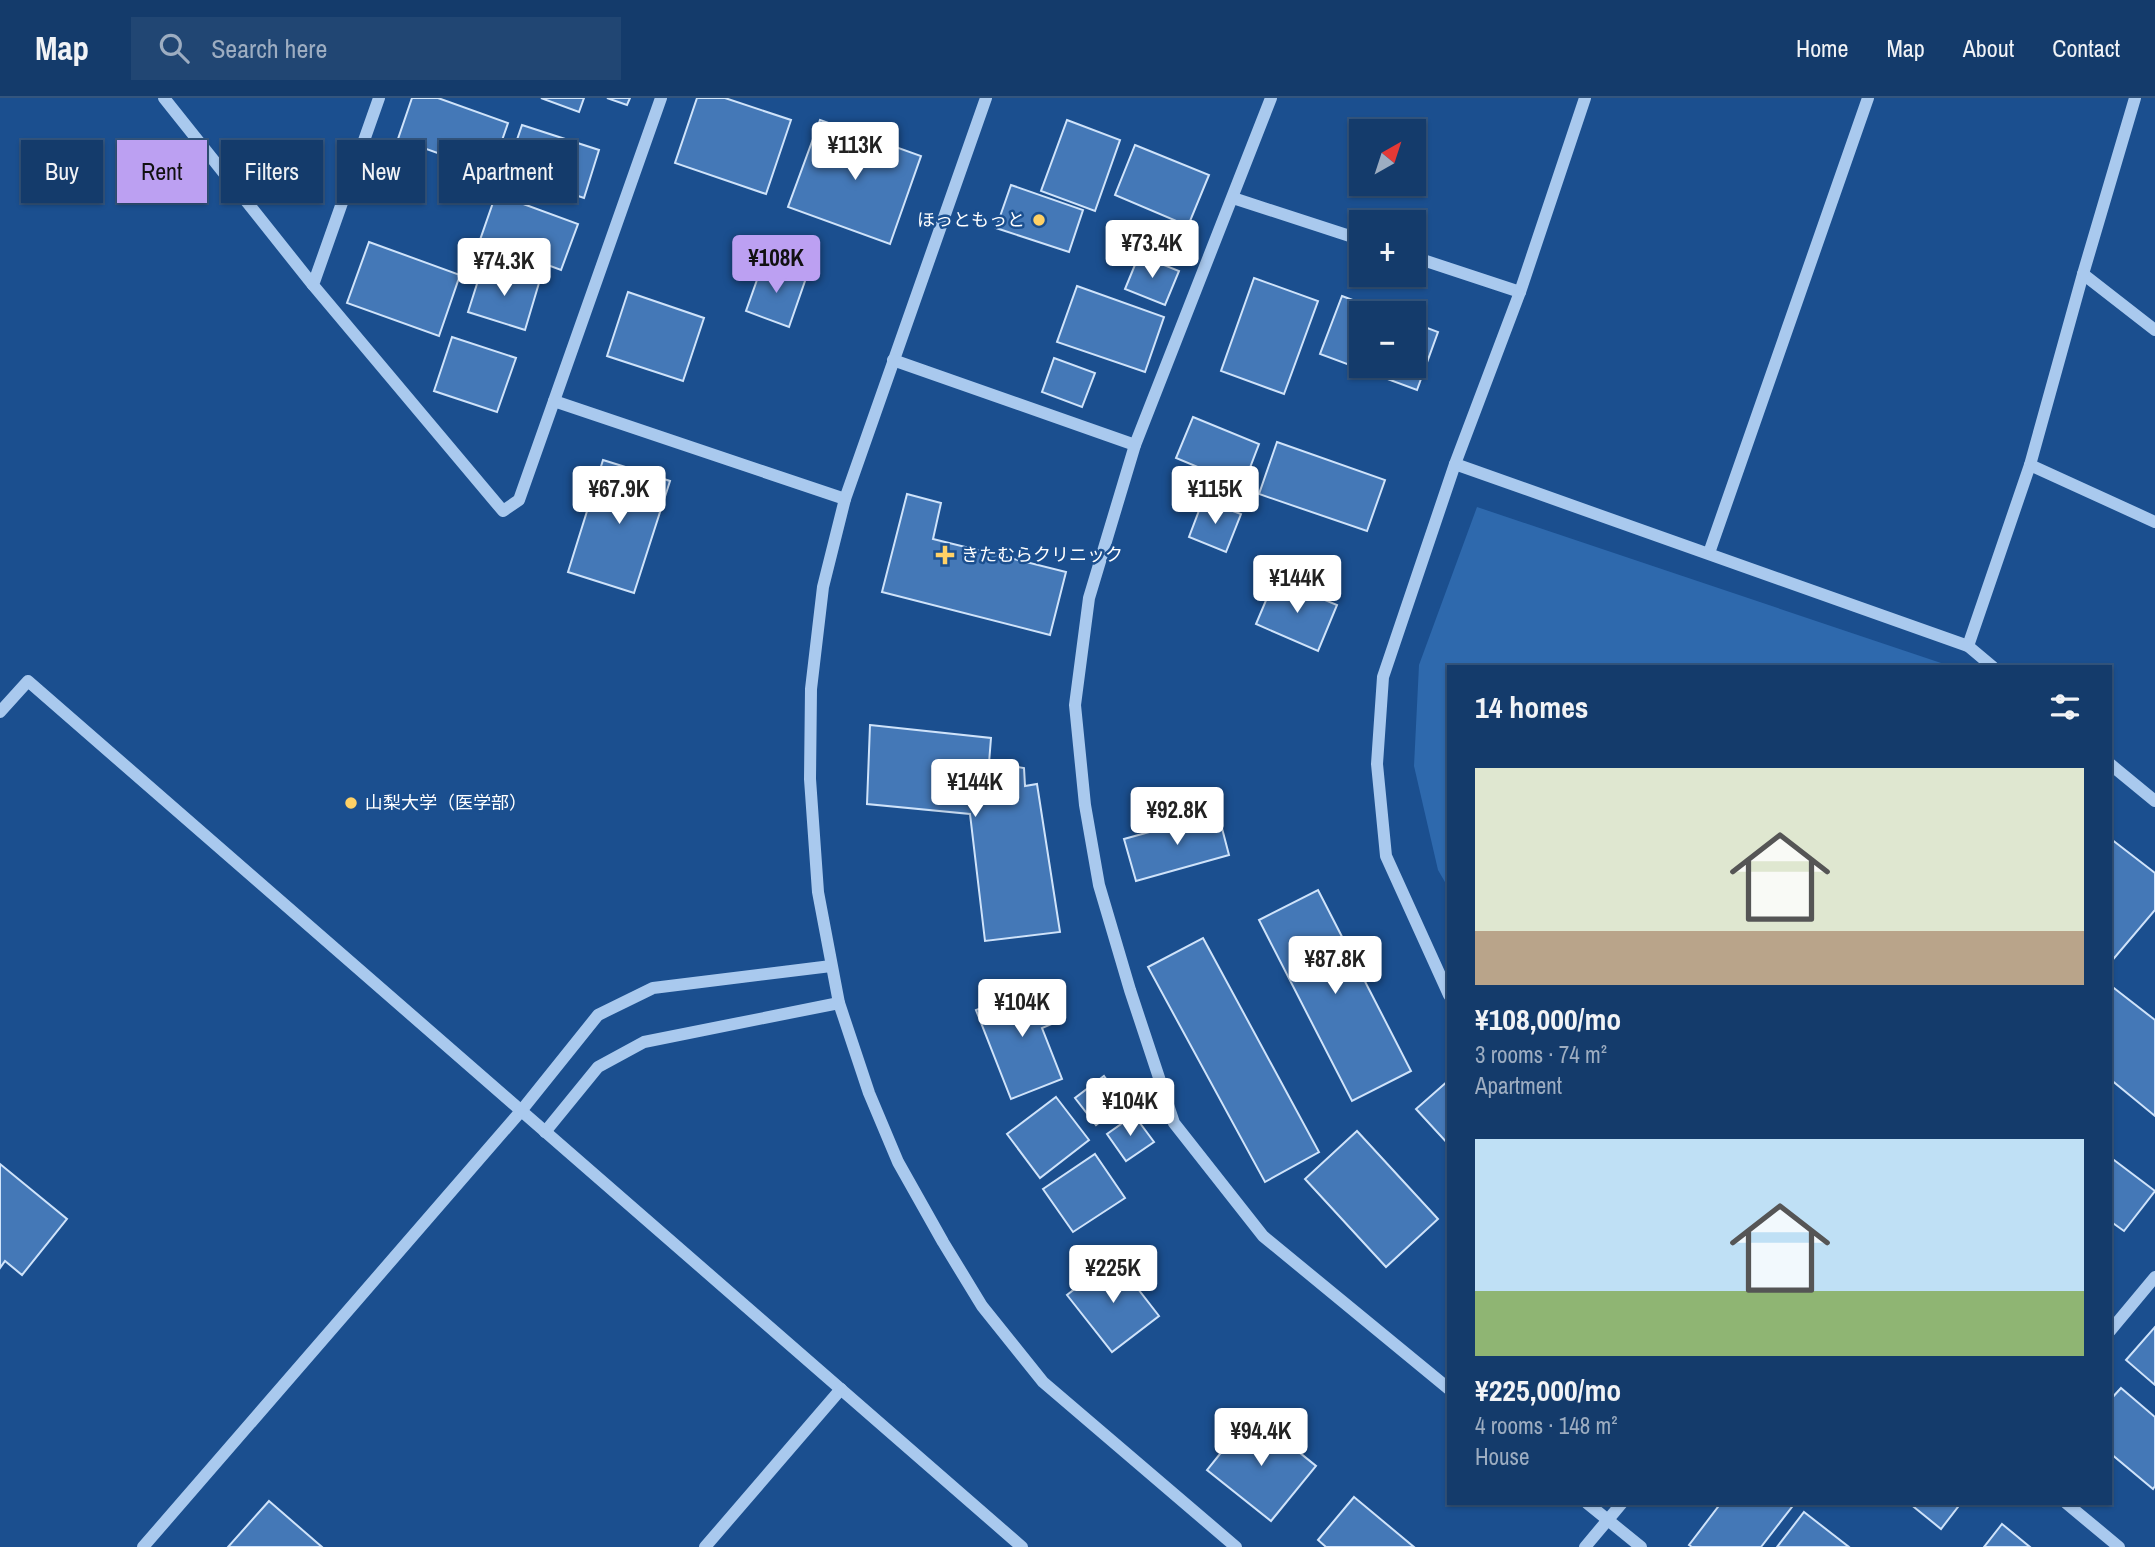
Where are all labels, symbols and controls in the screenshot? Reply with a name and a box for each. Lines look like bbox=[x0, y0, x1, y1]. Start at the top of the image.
search box bbox=[131, 17, 621, 80]
text: Map bbox=[35, 26, 89, 70]
icon: search bbox=[155, 29, 193, 67]
text: Search here bbox=[211, 31, 327, 66]
text: Home bbox=[1796, 32, 1848, 64]
text: Map bbox=[1886, 32, 1925, 64]
text: About bbox=[1963, 32, 2014, 64]
text: Contact bbox=[2052, 32, 2120, 64]
north arrow bbox=[1349, 119, 1426, 196]
map controls bbox=[1349, 119, 1426, 378]
pin: ¥113K bbox=[806, 122, 904, 182]
text: ¥113K bbox=[828, 129, 882, 160]
chip: Buy bbox=[21, 140, 103, 203]
chip: Rent bbox=[117, 140, 207, 203]
chip: Filters bbox=[221, 140, 323, 203]
chip: New bbox=[337, 140, 425, 203]
chip: Apartment bbox=[439, 140, 577, 203]
place label: ほっともっと bbox=[917, 207, 1025, 232]
button: + bbox=[1349, 210, 1426, 287]
marker: ほっともっと bbox=[1031, 212, 1047, 228]
pin: ¥73.4K bbox=[1095, 220, 1209, 280]
text: ¥73.4K bbox=[1122, 227, 1182, 258]
pin: ¥108K bbox=[727, 236, 825, 295]
pin: ¥74.3K bbox=[447, 238, 561, 298]
text: ¥108K bbox=[748, 242, 804, 273]
text: ¥74.3K bbox=[474, 245, 534, 276]
button: − bbox=[1349, 301, 1426, 378]
pin: ¥67.9K bbox=[562, 466, 676, 526]
pin: ¥115K bbox=[1166, 466, 1264, 526]
text: ¥67.9K bbox=[589, 473, 649, 504]
text: ¥115K bbox=[1188, 473, 1242, 504]
place label: きたむらクリニック bbox=[961, 542, 1123, 567]
marker: きたむらクリニック bbox=[935, 545, 955, 565]
pin: ¥144K bbox=[1248, 556, 1346, 615]
text: ¥144K bbox=[1269, 562, 1325, 593]
text: 14 homes bbox=[1475, 687, 1589, 727]
icon: filters bbox=[2046, 688, 2084, 726]
pin: ¥144K bbox=[926, 760, 1024, 819]
text: ¥144K bbox=[947, 766, 1003, 797]
pin: ¥92.8K bbox=[1120, 788, 1234, 847]
place label: 山梨大学（医学部） bbox=[365, 790, 527, 815]
text: ¥92.8K bbox=[1147, 794, 1207, 825]
marker: 山梨大学（医学部） bbox=[343, 795, 359, 811]
icon: home bbox=[1717, 814, 1843, 940]
pin: ¥87.8K bbox=[1278, 936, 1392, 996]
text: ¥87.8K bbox=[1305, 943, 1365, 974]
pin: ¥104K bbox=[973, 979, 1071, 1039]
text: ¥104K bbox=[994, 986, 1050, 1017]
text: ¥108,000/mo bbox=[1475, 999, 1621, 1039]
text: 3 rooms · 74 m² bbox=[1475, 1039, 1607, 1070]
text: Apartment bbox=[1475, 1070, 1562, 1101]
pin: ¥104K bbox=[1081, 1079, 1179, 1138]
text: ¥104K bbox=[1102, 1085, 1158, 1116]
icon: home bbox=[1717, 1185, 1843, 1311]
pin: ¥225K bbox=[1064, 1246, 1162, 1305]
text: ¥225K bbox=[1085, 1252, 1141, 1283]
text: ¥225,000/mo bbox=[1475, 1370, 1621, 1410]
pin: ¥94.4K bbox=[1204, 1408, 1318, 1468]
text: 4 rooms · 148 m² bbox=[1475, 1410, 1618, 1441]
text: ¥94.4K bbox=[1231, 1415, 1291, 1446]
text: House bbox=[1475, 1441, 1530, 1472]

